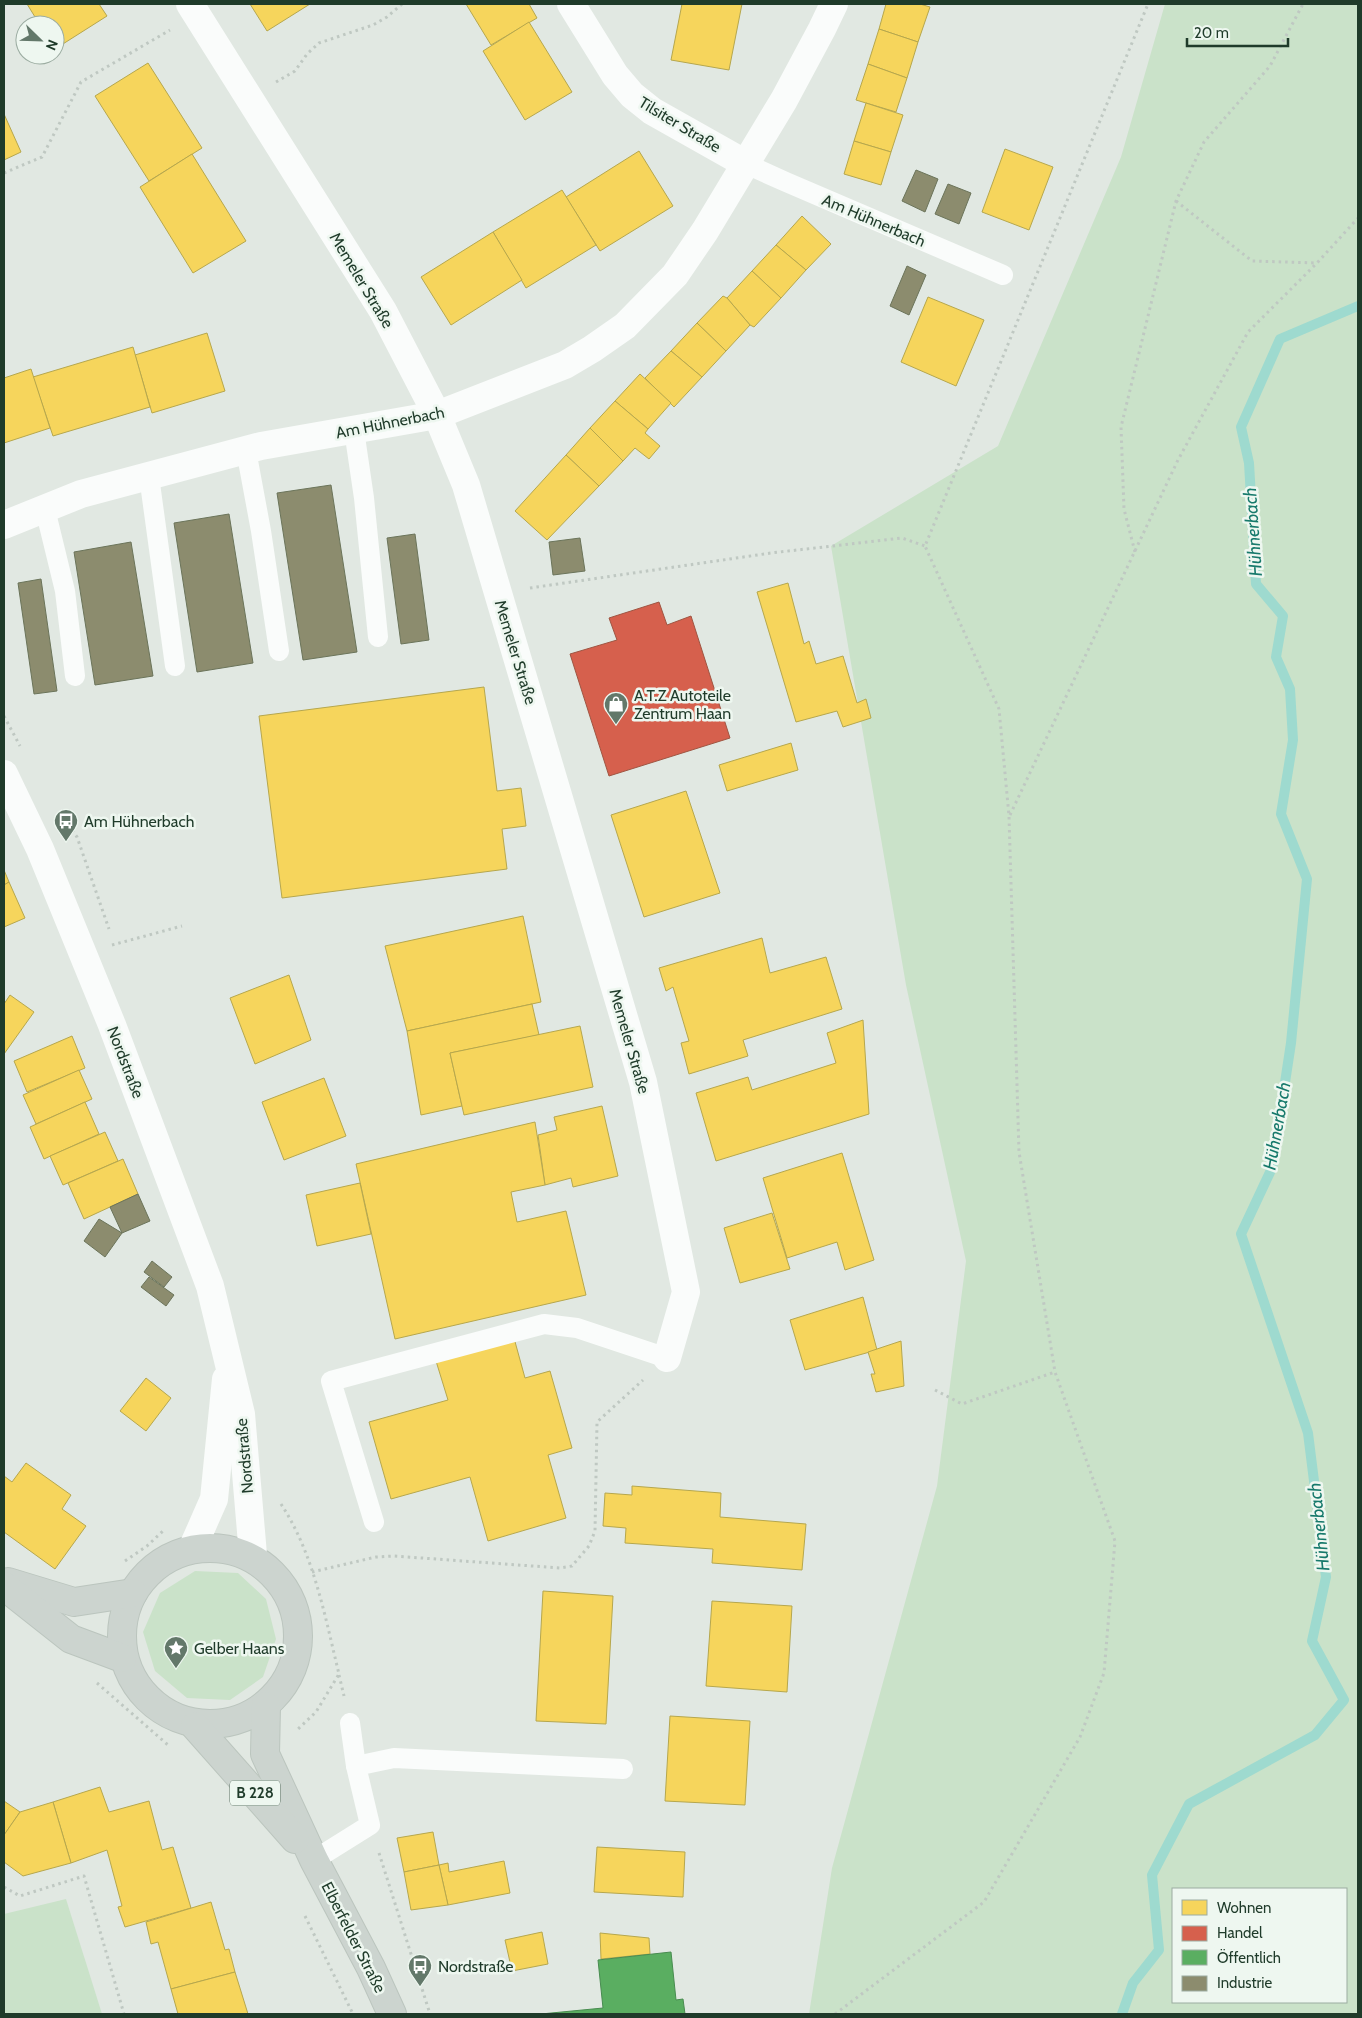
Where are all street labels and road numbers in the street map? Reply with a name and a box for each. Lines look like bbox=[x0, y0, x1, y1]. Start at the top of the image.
street label: Tilsiter Straße bbox=[635, 93, 724, 156]
street label: Am Hühnerbach bbox=[819, 190, 928, 251]
street label: Memeler Straße bbox=[326, 229, 398, 332]
street label: Am Hühnerbach bbox=[334, 403, 446, 442]
street label: Memeler Straße bbox=[491, 598, 540, 707]
street label: Memeler Straße bbox=[605, 986, 654, 1096]
street label: Nordstraße bbox=[103, 1024, 148, 1101]
street label: Nordstraße bbox=[232, 1417, 257, 1494]
road number: B 228 bbox=[230, 1780, 280, 1806]
street label: Elberfelder Straße bbox=[317, 1879, 390, 1996]

